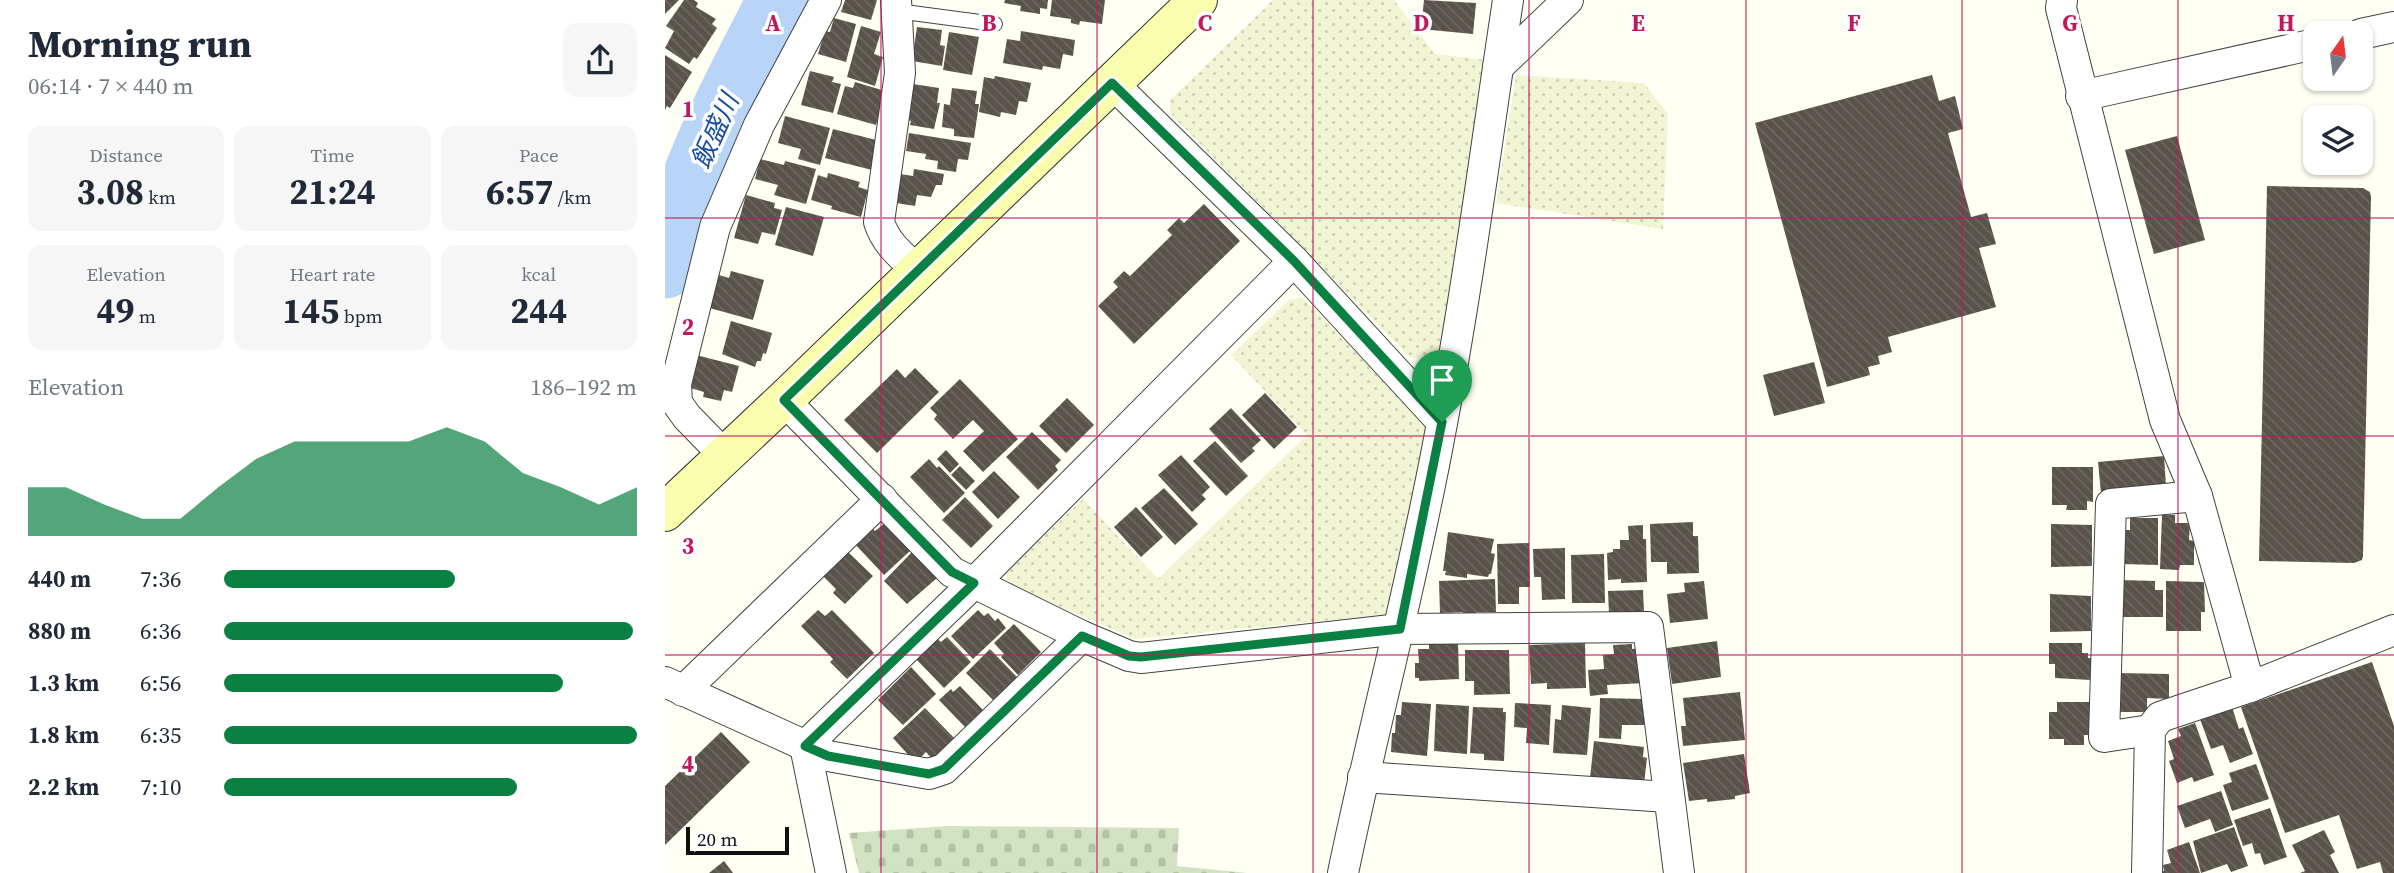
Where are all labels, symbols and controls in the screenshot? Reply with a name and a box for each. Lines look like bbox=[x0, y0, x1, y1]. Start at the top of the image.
text: A bbox=[765, 7, 781, 39]
text: B bbox=[982, 7, 997, 39]
text: C bbox=[1198, 7, 1212, 39]
text: D bbox=[1413, 7, 1429, 39]
text: E bbox=[1631, 7, 1645, 39]
text: F bbox=[1847, 7, 1861, 39]
text: G bbox=[2062, 7, 2078, 39]
text: H bbox=[2277, 7, 2295, 39]
text: Morning run bbox=[28, 18, 252, 70]
north arrow bbox=[2303, 21, 2373, 91]
map controls bbox=[2303, 21, 2373, 175]
button: share bbox=[563, 23, 637, 97]
text: 06:14 · 7 × 440 m bbox=[28, 70, 194, 102]
water label: 飯盛川 bbox=[683, 85, 749, 174]
text: 1 bbox=[682, 93, 694, 125]
button: layers bbox=[2303, 105, 2373, 175]
text: Distance bbox=[89, 142, 163, 168]
text: Time bbox=[311, 142, 354, 168]
text: Pace bbox=[519, 142, 559, 168]
text: 3.08 bbox=[76, 168, 144, 216]
text: 21:24 bbox=[289, 168, 376, 216]
text: 6:57 bbox=[486, 168, 553, 216]
text: km bbox=[144, 184, 176, 210]
text: /km bbox=[553, 184, 592, 210]
text: Elevation bbox=[86, 261, 166, 287]
text: Heart rate bbox=[289, 261, 376, 287]
text: kcal bbox=[522, 261, 556, 287]
text: 49 bbox=[96, 287, 134, 335]
text: 145 bbox=[282, 287, 339, 335]
text: 244 bbox=[510, 287, 567, 335]
text: m bbox=[134, 303, 156, 329]
text: bpm bbox=[339, 303, 383, 329]
text: 2 bbox=[682, 311, 694, 343]
pin bbox=[1412, 350, 1472, 422]
icon: arrive bbox=[1423, 361, 1461, 399]
text: Elevation bbox=[28, 371, 124, 403]
text: 186–192 m bbox=[530, 371, 637, 403]
text: 3 bbox=[682, 530, 694, 562]
text: 440 m bbox=[28, 563, 91, 595]
text: 7:36 bbox=[140, 563, 181, 595]
text: 880 m bbox=[28, 615, 91, 647]
text: 6:36 bbox=[140, 615, 181, 647]
text: 1.3 km bbox=[28, 667, 99, 699]
text: 6:56 bbox=[140, 667, 181, 699]
text: 1.8 km bbox=[28, 719, 99, 751]
text: 6:35 bbox=[140, 719, 181, 751]
text: 4 bbox=[682, 748, 694, 780]
text: 2.2 km bbox=[28, 771, 99, 803]
text: 7:10 bbox=[140, 771, 181, 803]
scale bar bbox=[686, 824, 789, 856]
text: 20 m bbox=[697, 826, 738, 852]

